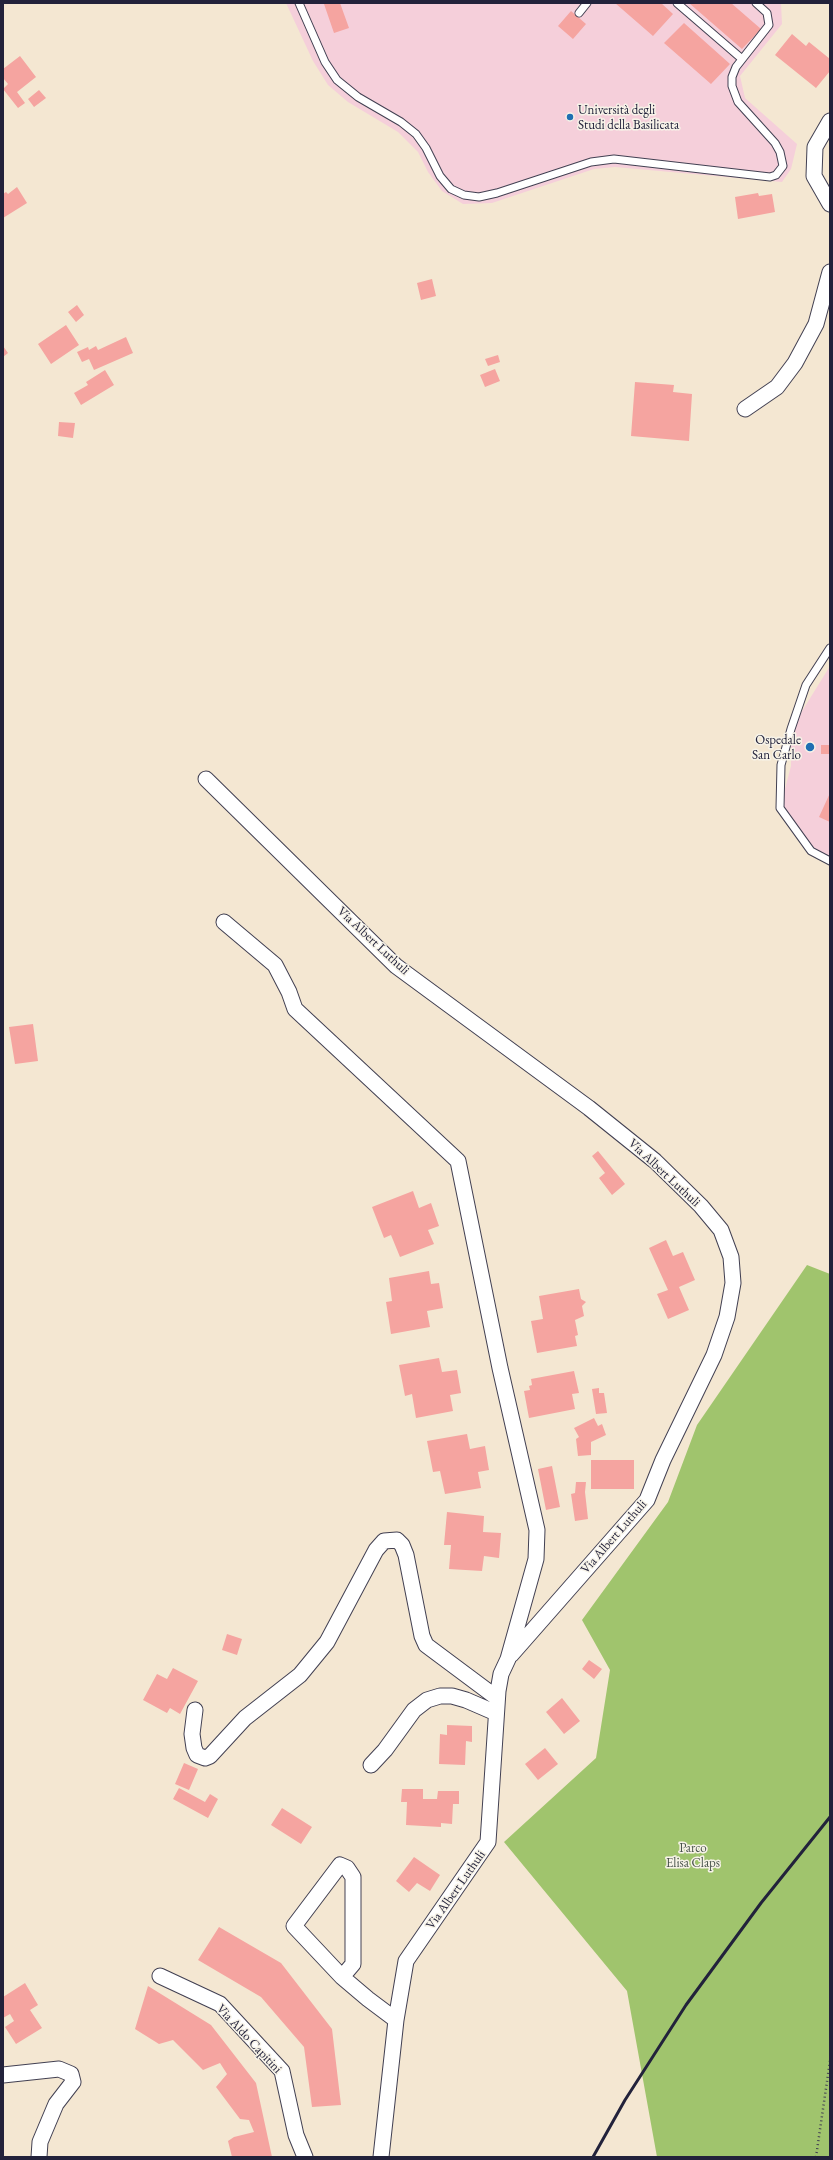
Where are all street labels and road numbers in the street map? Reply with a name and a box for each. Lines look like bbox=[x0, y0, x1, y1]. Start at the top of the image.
street label: Via Albert Luthuli bbox=[334, 904, 412, 978]
street label: Via Albert Luthuli bbox=[625, 1136, 703, 1210]
street label: Via Albert Luthuli bbox=[578, 1497, 650, 1577]
street label: Via Albert Luthuli bbox=[423, 1848, 489, 1932]
street label: Via Aldo Capitini bbox=[213, 2001, 285, 2077]

